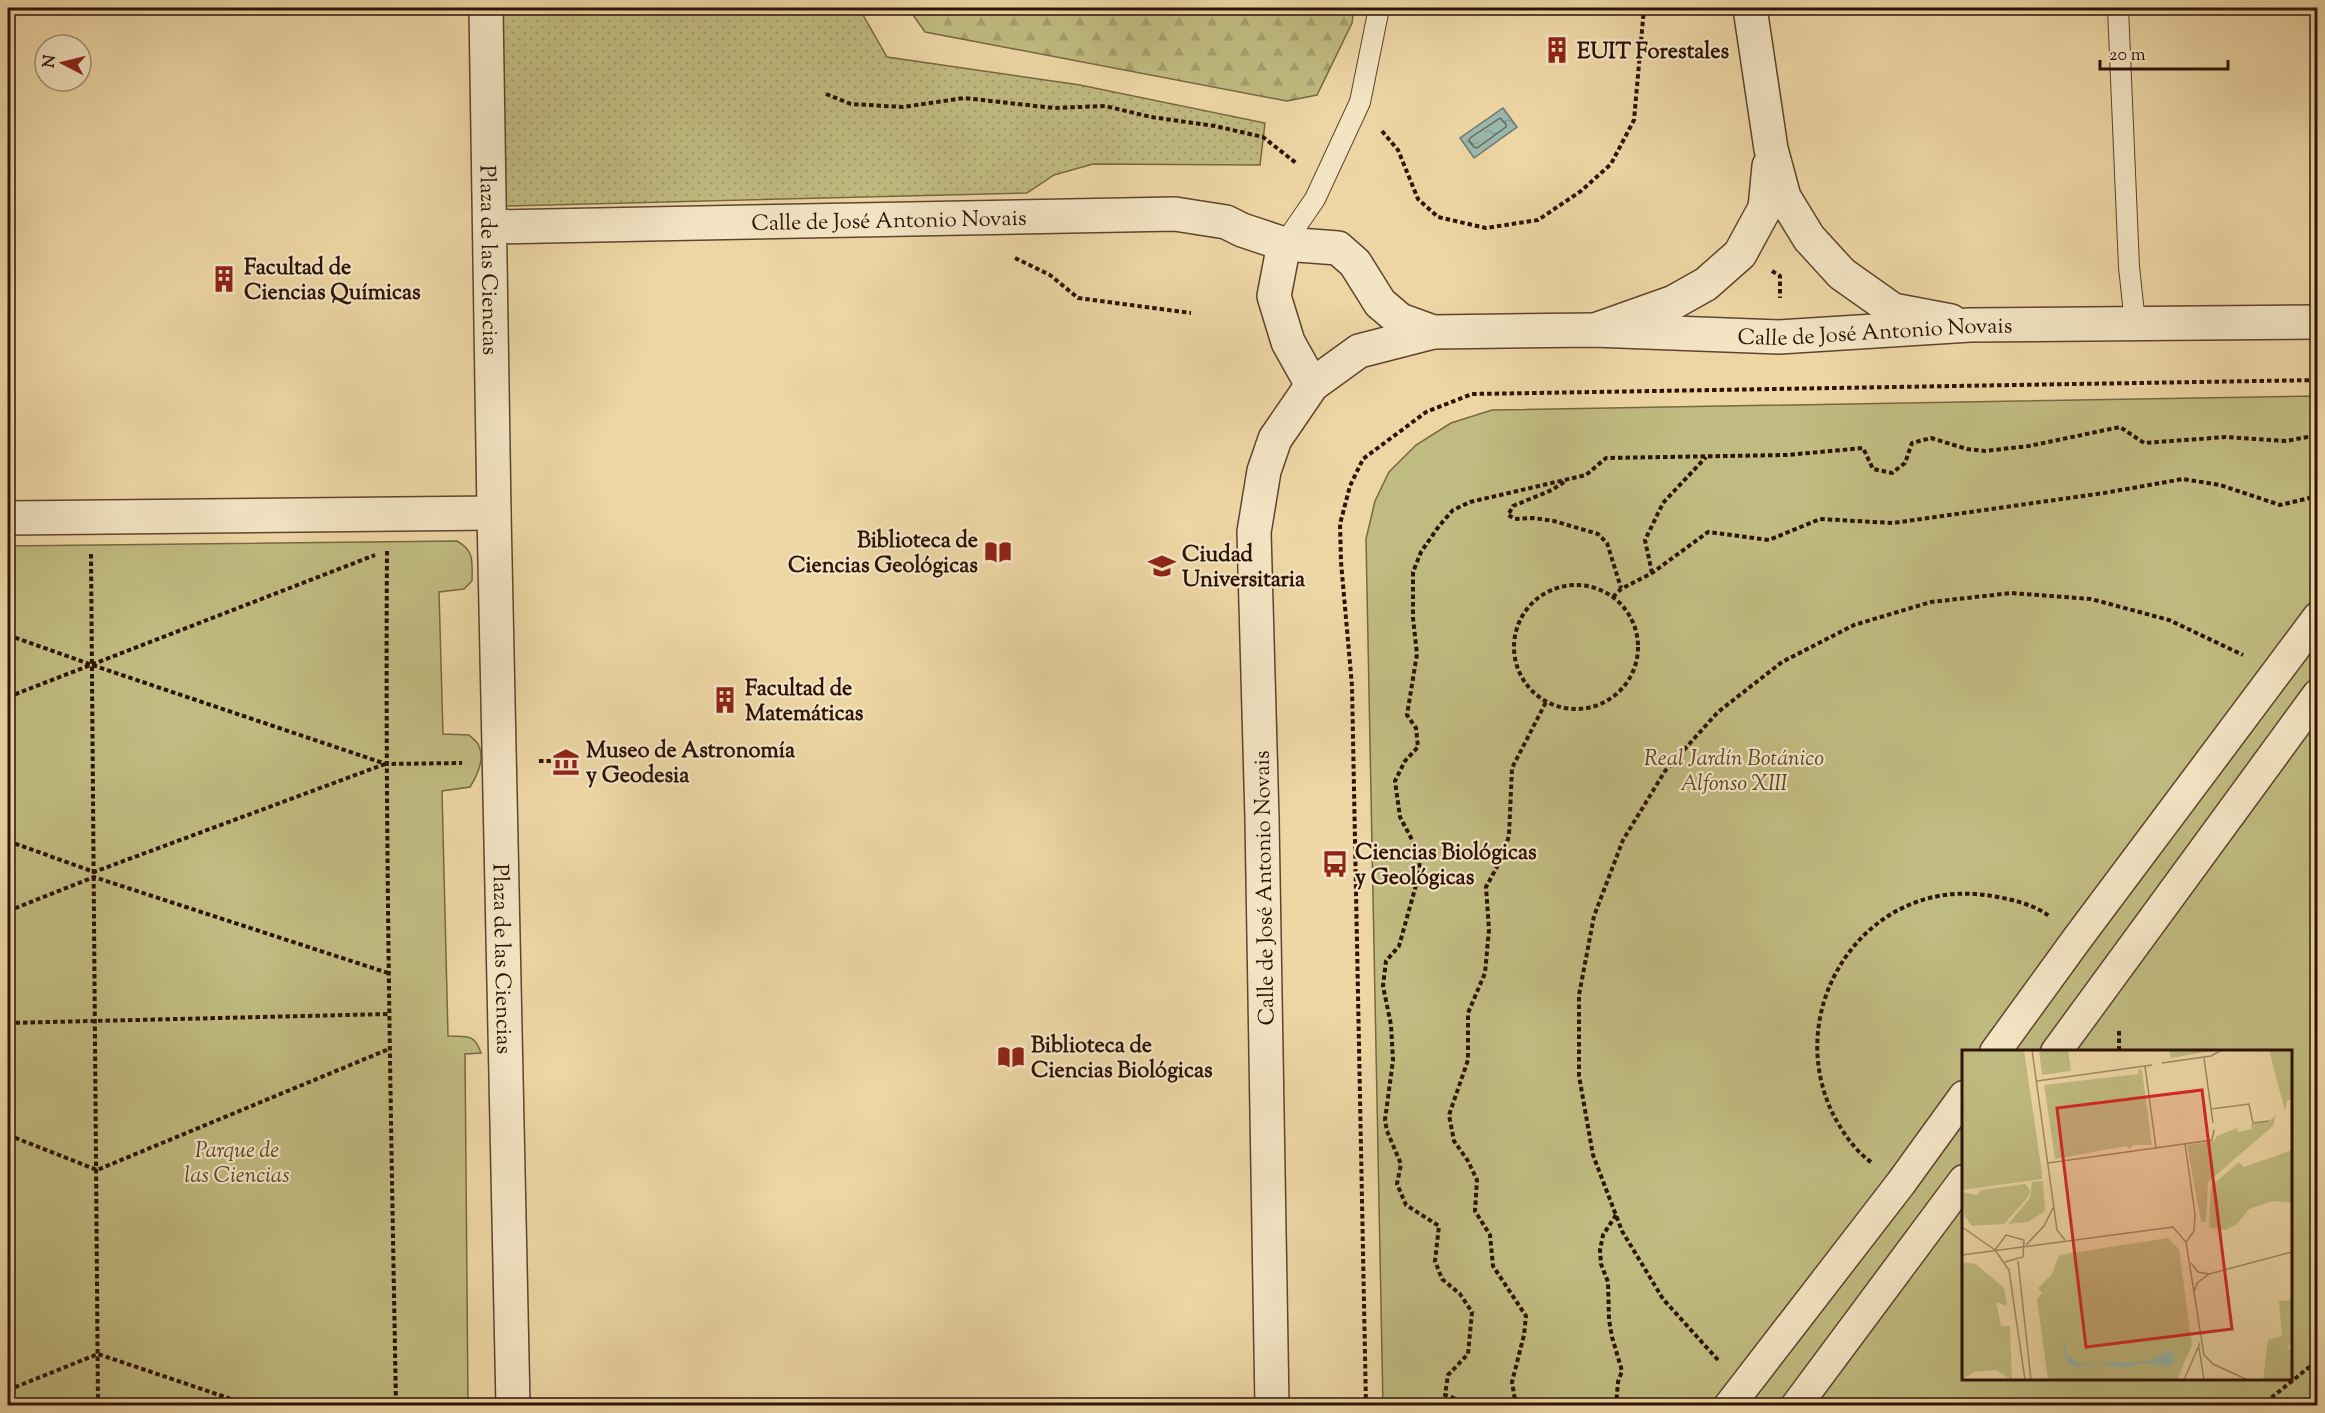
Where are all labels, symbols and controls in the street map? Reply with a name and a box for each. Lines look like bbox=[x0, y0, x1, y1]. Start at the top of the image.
north arrow bbox=[33, 33, 93, 93]
scale bar bbox=[2100, 33, 2228, 71]
building icon: EUIT Forestales bbox=[1542, 35, 1572, 65]
place label: EUIT Forestales bbox=[1577, 37, 1729, 69]
text: 20 m bbox=[2109, 43, 2146, 69]
text: N bbox=[38, 54, 63, 69]
street label: Plaza de las Ciencias bbox=[469, 165, 504, 355]
street label: Calle de José Antonio Novais bbox=[751, 204, 1027, 241]
place label: Facultad de Ciencias Químicas bbox=[244, 253, 421, 310]
building icon: Facultad de Ciencias Químicas bbox=[209, 264, 239, 294]
street label: Calle de José Antonio Novais bbox=[1737, 312, 2013, 356]
place label: Biblioteca de Ciencias Geológicas bbox=[788, 526, 978, 583]
library icon: Biblioteca de Ciencias Geológicas bbox=[983, 537, 1013, 567]
place label: Ciudad Universitaria bbox=[1182, 540, 1306, 597]
school or university icon: Ciudad Universitaria bbox=[1147, 551, 1177, 581]
place label: Facultad de Matemáticas bbox=[745, 674, 864, 731]
building icon: Facultad de Matemáticas bbox=[710, 685, 740, 715]
place label: Museo de Astronomía y Geodesia bbox=[586, 736, 796, 793]
park label: Real Jardín Botánico Alfonso XIII bbox=[1644, 744, 1824, 801]
museum icon: Museo de Astronomía y Geodesia bbox=[551, 747, 581, 777]
street label: Calle de José Antonio Novais bbox=[1248, 750, 1284, 1026]
place label: Ciencias Biológicas y Geológicas bbox=[1355, 838, 1537, 895]
bus stop icon: Ciencias Biológicas y Geológicas bbox=[1320, 849, 1350, 879]
street label: Plaza de las Ciencias bbox=[482, 863, 519, 1054]
place label: Biblioteca de Ciencias Biológicas bbox=[1031, 1031, 1213, 1088]
library icon: Biblioteca de Ciencias Biológicas bbox=[996, 1042, 1026, 1072]
inset map bbox=[1962, 1050, 2292, 1380]
park label: Parque de las Ciencias bbox=[184, 1136, 290, 1193]

